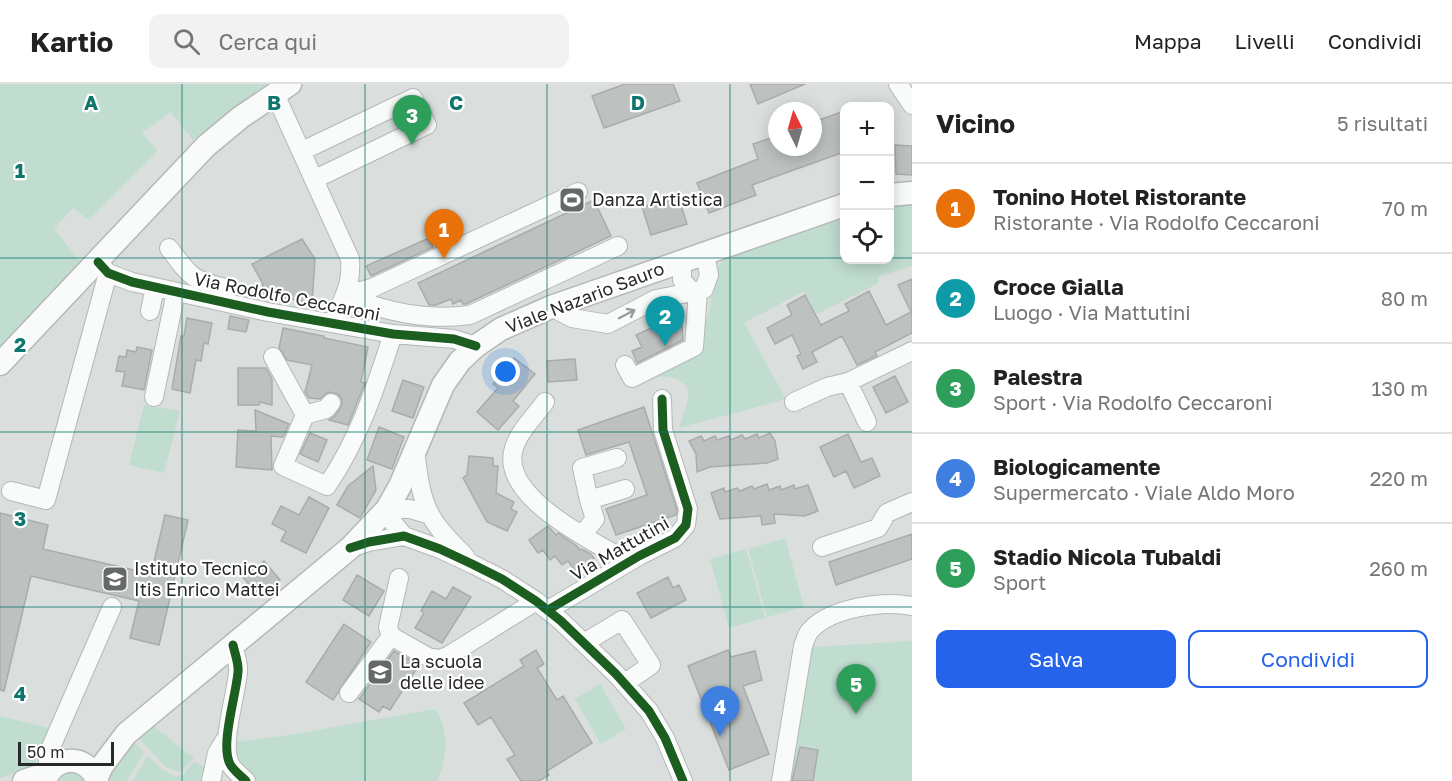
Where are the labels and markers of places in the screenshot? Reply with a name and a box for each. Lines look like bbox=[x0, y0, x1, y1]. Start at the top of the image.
pin: 3 bbox=[392, 95, 432, 145]
sports icon: Danza Artistica bbox=[557, 185, 587, 215]
place label: Danza Artistica bbox=[592, 188, 723, 210]
pin: 1 bbox=[424, 210, 464, 259]
pin: 2 bbox=[646, 296, 684, 346]
place label: Istituto Tecnico Itis Enrico Mattei bbox=[134, 557, 280, 600]
school or university icon: Istituto Tecnico Itis Enrico Mattei bbox=[100, 564, 130, 594]
place label: La scuola delle idee bbox=[400, 650, 485, 693]
school or university icon: La scuola delle idee bbox=[365, 657, 395, 687]
pin: 5 bbox=[836, 664, 876, 714]
pin: 4 bbox=[700, 686, 740, 736]

